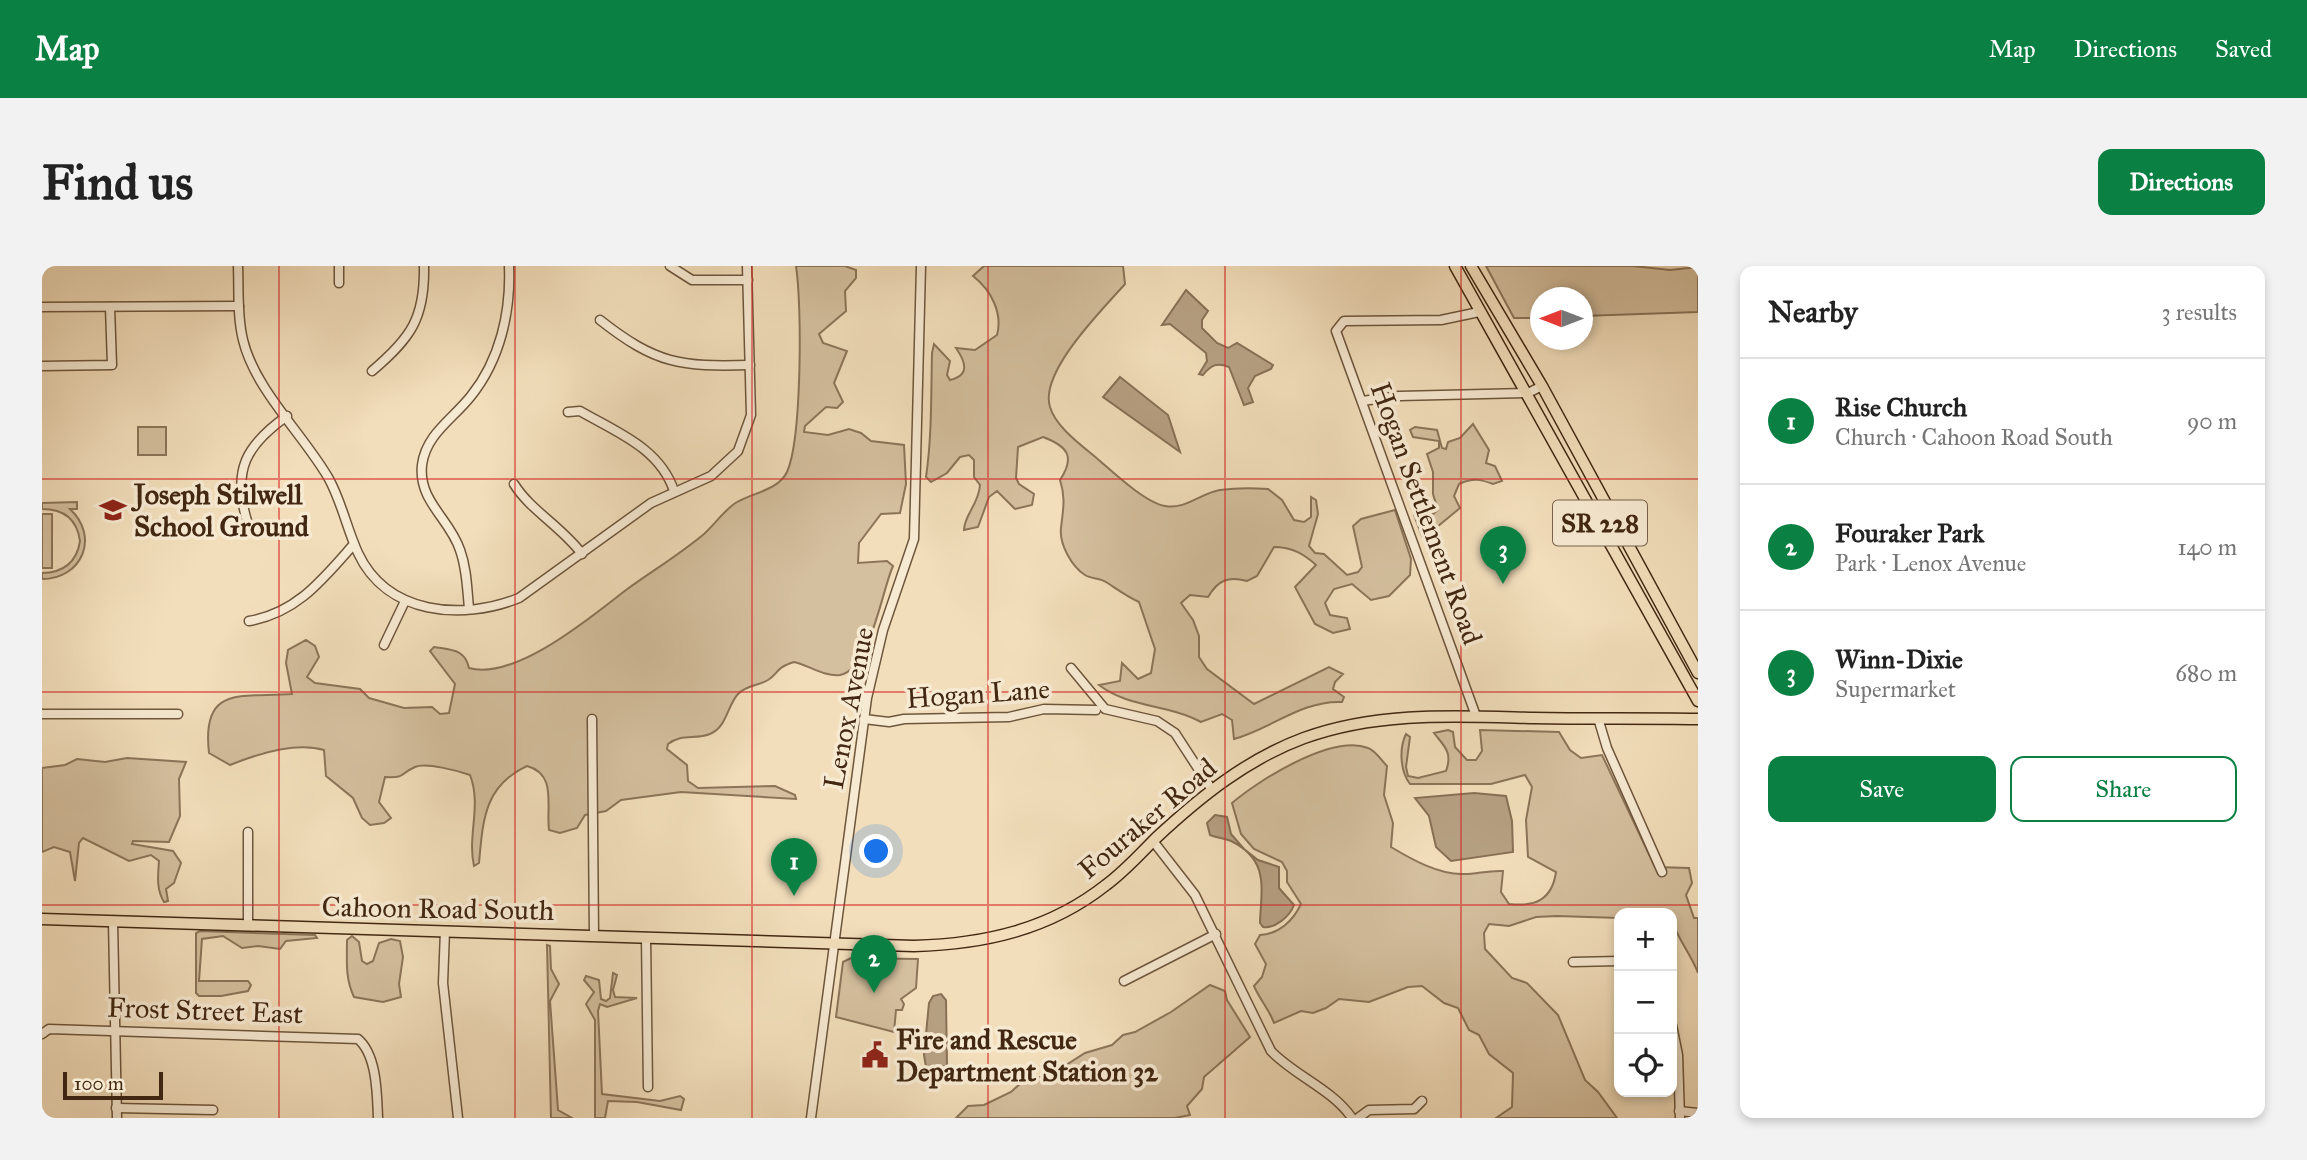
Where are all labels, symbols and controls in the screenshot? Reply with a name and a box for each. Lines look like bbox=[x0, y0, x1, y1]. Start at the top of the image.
text: Map bbox=[35, 29, 99, 69]
text: Map bbox=[1989, 34, 2036, 64]
text: Directions bbox=[2074, 34, 2177, 64]
text: Saved bbox=[2215, 34, 2272, 64]
button: Directions bbox=[2098, 149, 2265, 215]
text: Find us bbox=[42, 153, 193, 212]
north arrow bbox=[1530, 287, 1593, 350]
text: Nearby bbox=[1768, 294, 1858, 330]
text: 3 results bbox=[2161, 298, 2237, 326]
street label: Hogan Settlement Road bbox=[1363, 377, 1490, 649]
text: Rise Church bbox=[1835, 391, 1967, 423]
text: 1 bbox=[1786, 407, 1796, 435]
text: 90 m bbox=[2187, 407, 2237, 435]
text: Church · Cahoon Road South bbox=[1835, 423, 2113, 451]
place label: Joseph Stilwell School Ground bbox=[130, 477, 310, 544]
school or university icon: Joseph Stilwell School Ground bbox=[98, 495, 128, 525]
road number: SR 228 bbox=[1553, 500, 1647, 546]
text: Fouraker Park bbox=[1835, 517, 1984, 549]
pin: 3 bbox=[1480, 526, 1526, 584]
text: 2 bbox=[1785, 533, 1797, 561]
text: 140 m bbox=[2177, 533, 2237, 561]
text: Park · Lenox Avenue bbox=[1835, 549, 2026, 577]
street label: Lenox Avenue bbox=[816, 624, 881, 792]
text: Winn-Dixie bbox=[1835, 643, 1963, 675]
text: 3 bbox=[1786, 659, 1796, 687]
text: 680 m bbox=[2175, 659, 2237, 687]
street label: Hogan Lane bbox=[905, 671, 1051, 716]
text: Supermarket bbox=[1835, 675, 1956, 703]
street label: Fouraker Road bbox=[1071, 750, 1224, 886]
button: Save bbox=[1768, 756, 1996, 822]
button: Share bbox=[2010, 756, 2237, 822]
your location bbox=[859, 834, 893, 868]
pin: 1 bbox=[771, 838, 817, 896]
street label: Cahoon Road South bbox=[321, 889, 555, 928]
map controls bbox=[1614, 908, 1677, 1097]
button: + bbox=[1614, 908, 1677, 971]
pin: 2 bbox=[851, 935, 897, 993]
button: − bbox=[1614, 971, 1677, 1034]
street label: Frost Street East bbox=[106, 990, 304, 1031]
place label: Fire and Rescue Department Station 32 bbox=[896, 1022, 1159, 1089]
button: locate bbox=[1614, 1034, 1677, 1097]
public building icon: Fire and Rescue Department Station 32 bbox=[860, 1040, 890, 1070]
scale bar bbox=[63, 1069, 163, 1101]
text: 100 m bbox=[74, 1072, 124, 1095]

